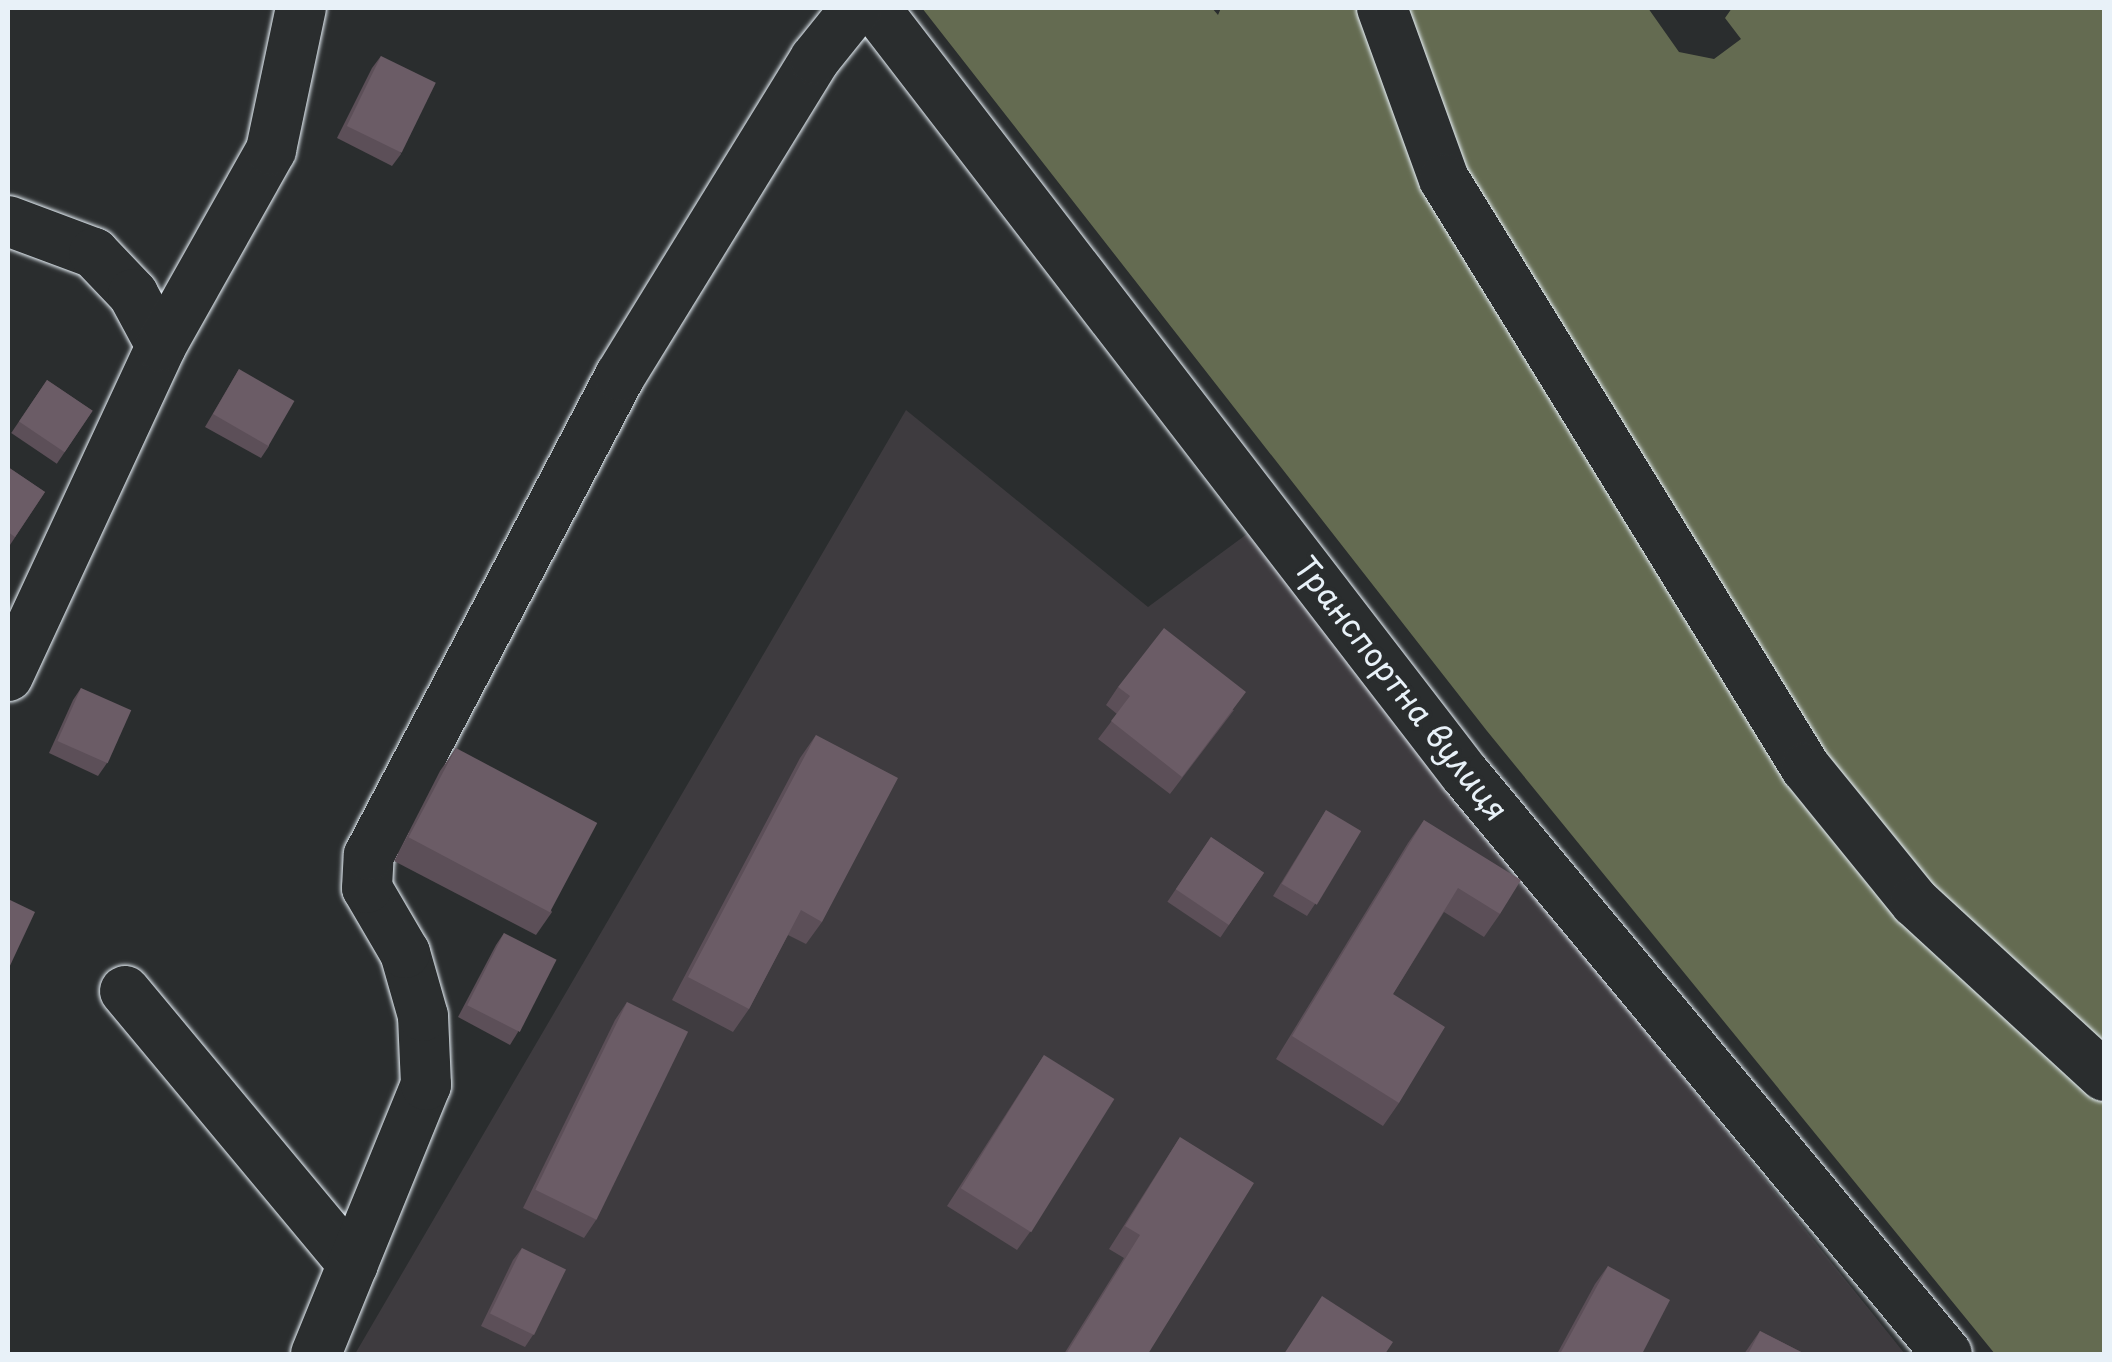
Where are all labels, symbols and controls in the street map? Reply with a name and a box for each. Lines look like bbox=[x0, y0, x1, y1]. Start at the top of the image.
street label: Транспортна вулиця bbox=[1286, 548, 1518, 828]

